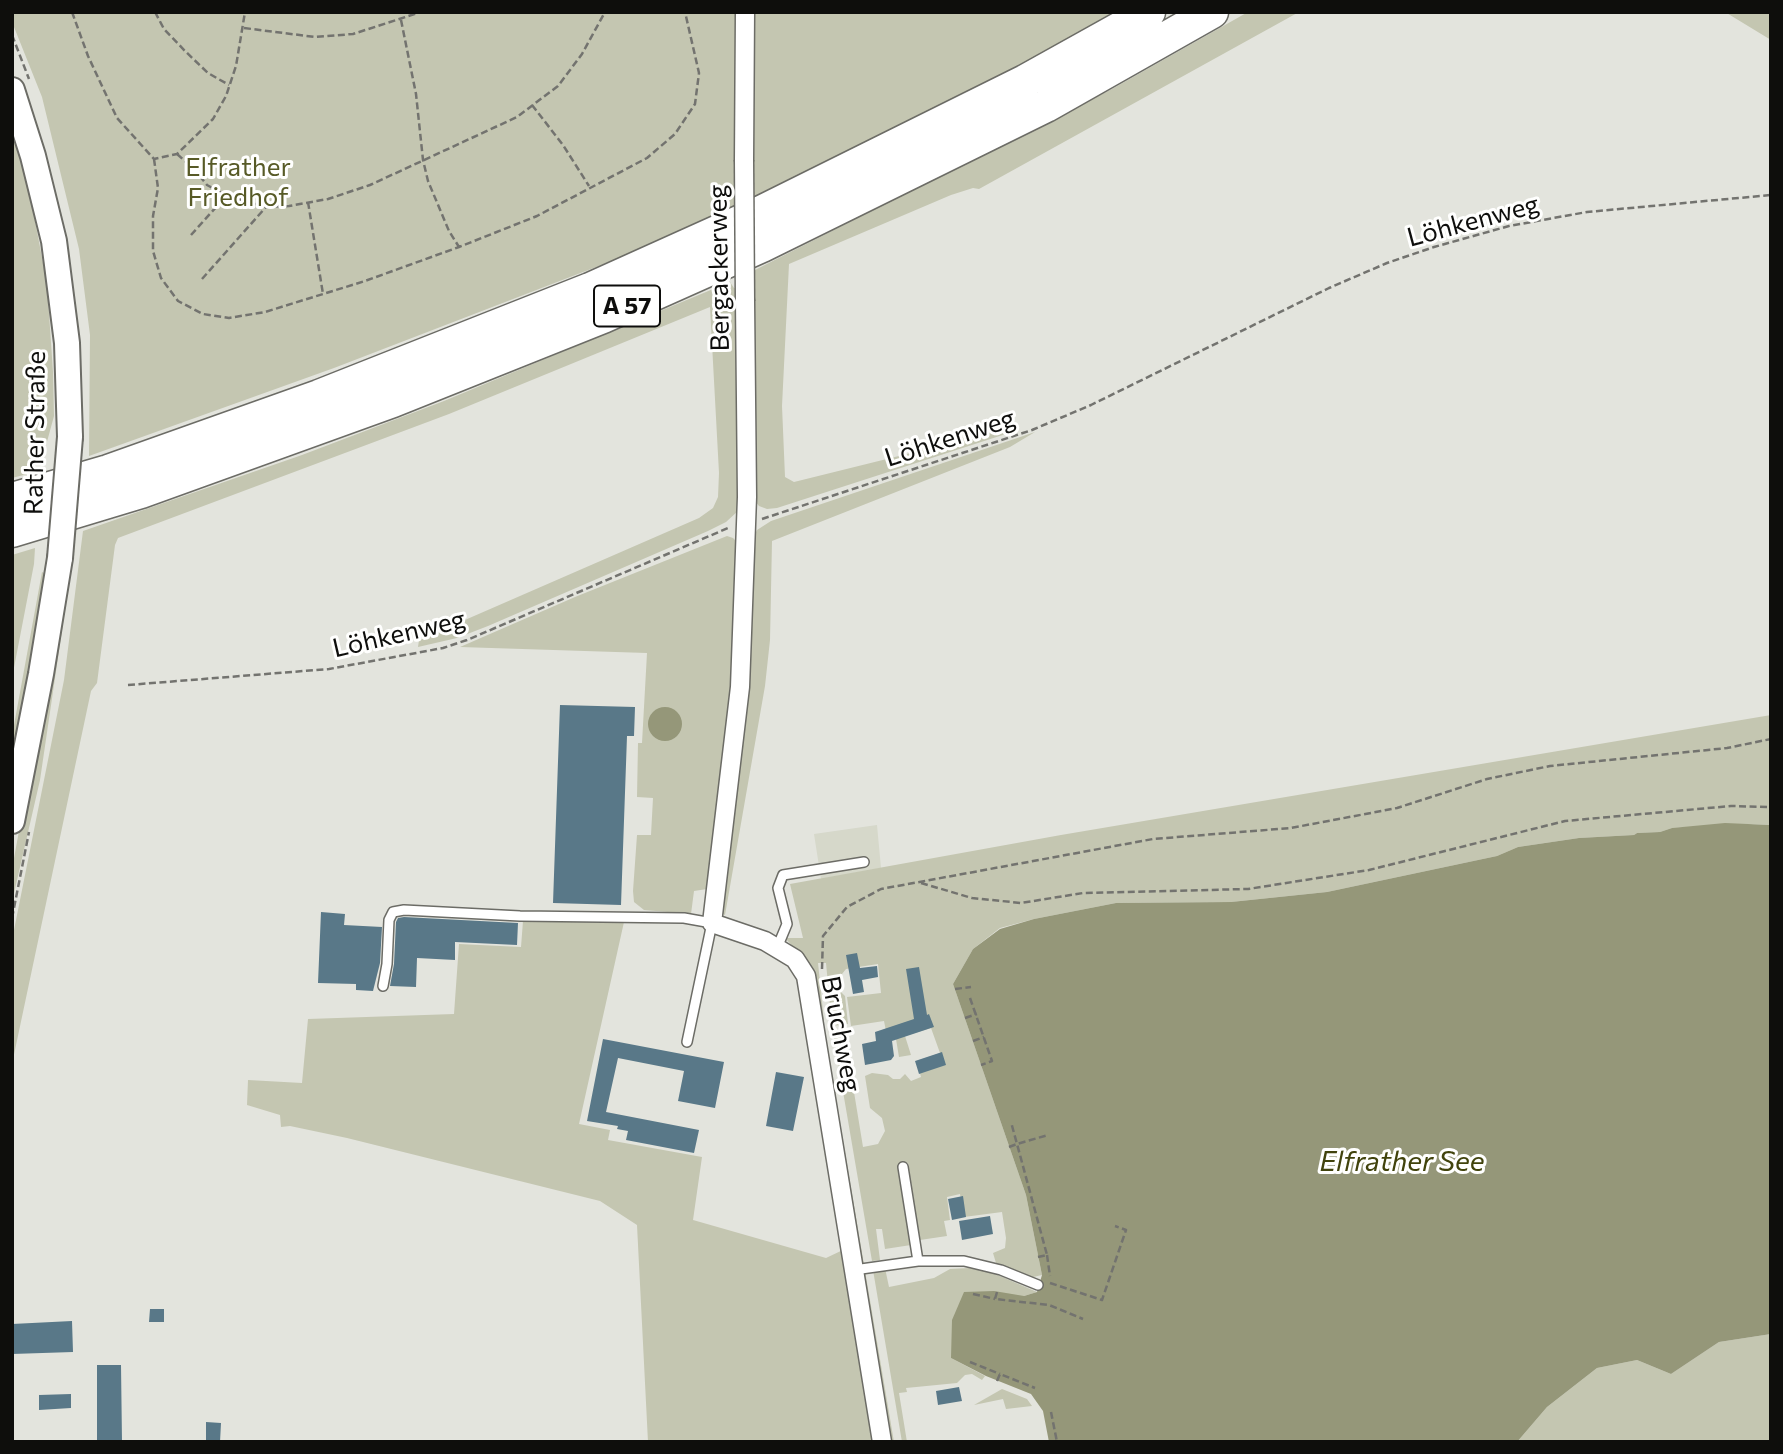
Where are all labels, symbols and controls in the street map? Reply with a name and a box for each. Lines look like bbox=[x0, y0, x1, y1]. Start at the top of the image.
park label: Elfrather Friedhof bbox=[185, 151, 291, 212]
street label: Bergackerweg bbox=[702, 184, 736, 352]
street label: Löhkenweg bbox=[1404, 188, 1542, 254]
road number: A 57 bbox=[594, 286, 660, 326]
street label: Rather Straße bbox=[18, 351, 52, 515]
street label: Löhkenweg bbox=[881, 402, 1019, 474]
street label: Löhkenweg bbox=[330, 604, 468, 664]
street label: Bruchweg bbox=[814, 973, 868, 1095]
water label: Elfrather See bbox=[1319, 1145, 1485, 1179]

